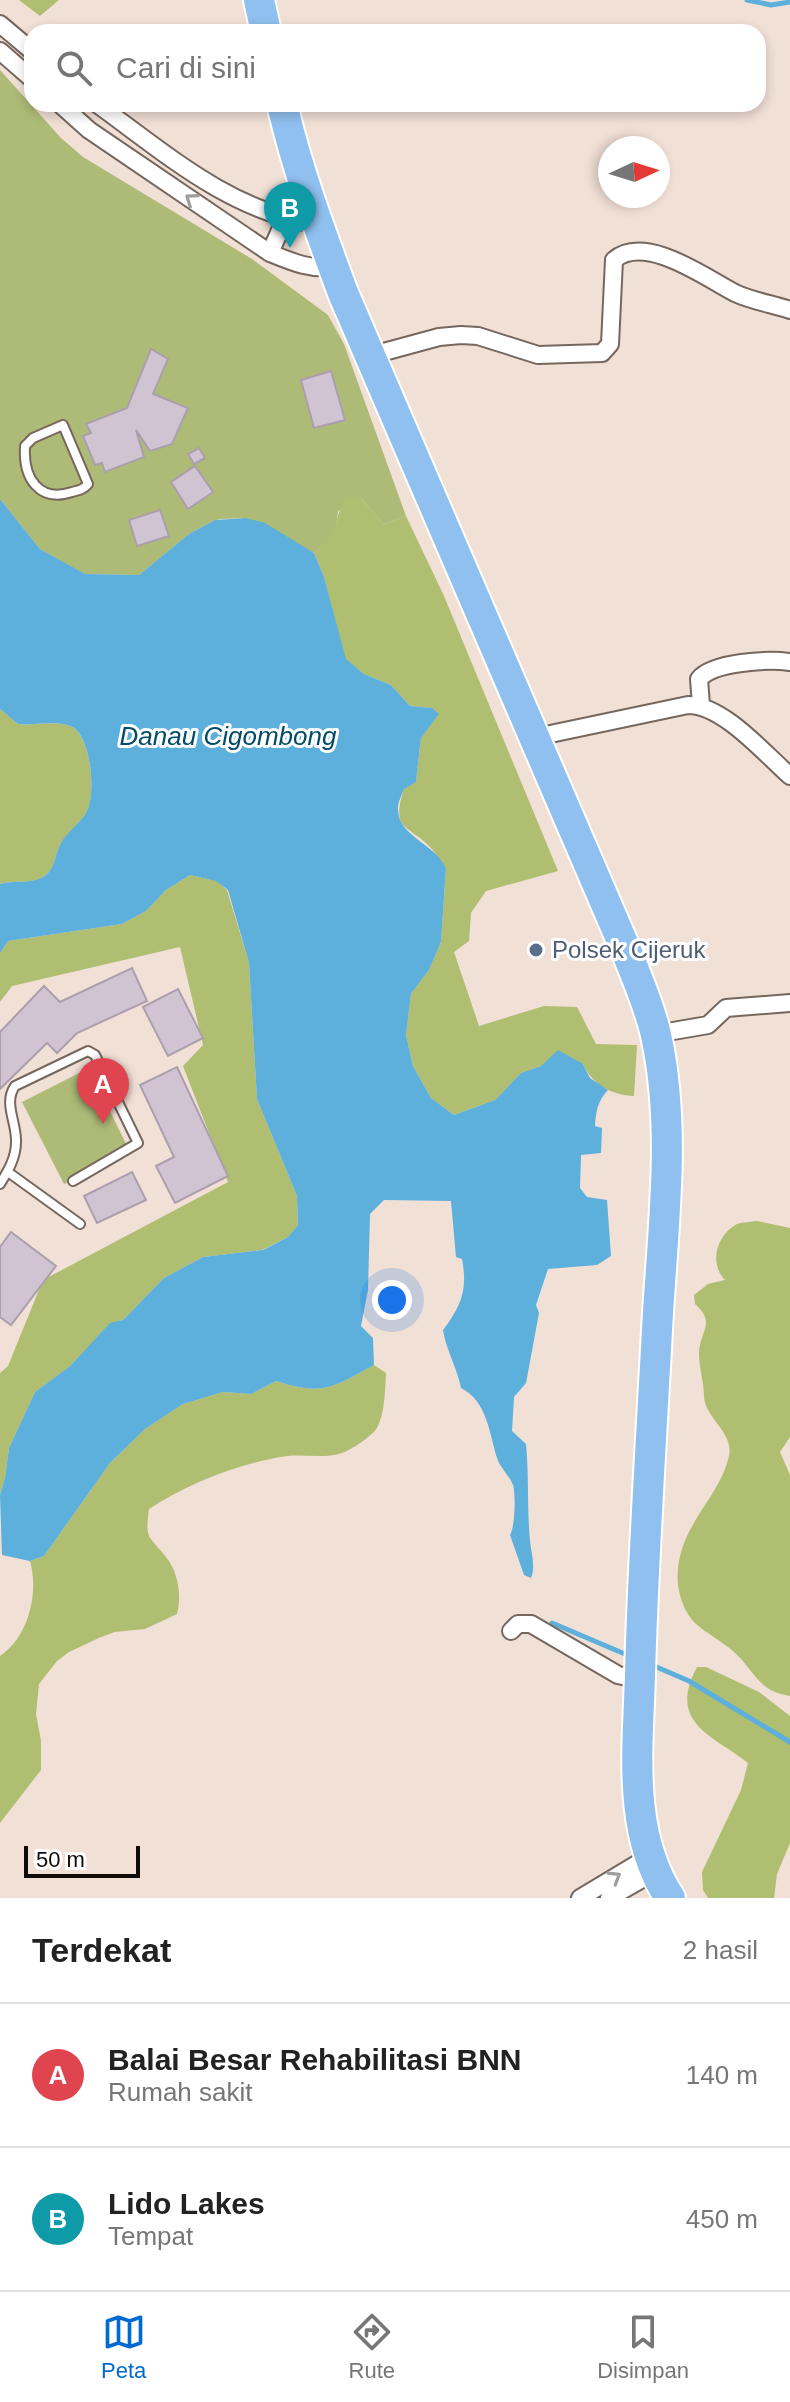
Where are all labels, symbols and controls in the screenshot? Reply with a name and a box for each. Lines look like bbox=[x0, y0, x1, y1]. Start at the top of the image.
search box bbox=[24, 24, 766, 112]
icon: search bbox=[52, 46, 96, 90]
text: Cari di sini bbox=[116, 51, 256, 84]
north arrow bbox=[598, 136, 670, 208]
pin: B bbox=[264, 182, 316, 248]
one-way arrow bbox=[186, 194, 200, 209]
water label: Danau Cigombong bbox=[120, 721, 337, 751]
place label: Polsek Cijeruk bbox=[552, 936, 706, 963]
marker: Polsek Cijeruk bbox=[527, 941, 545, 959]
pin: A bbox=[77, 1058, 129, 1124]
your location bbox=[372, 1280, 412, 1320]
scale bar bbox=[24, 1842, 140, 1878]
text: 50 m bbox=[36, 1847, 85, 1872]
one-way arrow bbox=[606, 1871, 621, 1886]
text: Terdekat bbox=[32, 1931, 171, 1969]
text: 2 hasil bbox=[683, 1935, 758, 1965]
text: Balai Besar Rehabilitasi BNN bbox=[108, 2043, 521, 2076]
text: A bbox=[49, 2060, 67, 2090]
text: 140 m bbox=[686, 2060, 758, 2090]
text: Rumah sakit bbox=[108, 2077, 253, 2107]
text: Lido Lakes bbox=[108, 2187, 265, 2220]
text: B bbox=[49, 2204, 67, 2234]
text: 450 m bbox=[686, 2204, 758, 2234]
text: Tempat bbox=[108, 2221, 193, 2251]
tab: Peta bbox=[101, 2310, 146, 2384]
tab: Rute bbox=[349, 2310, 395, 2384]
tab: Disimpan bbox=[597, 2310, 689, 2384]

